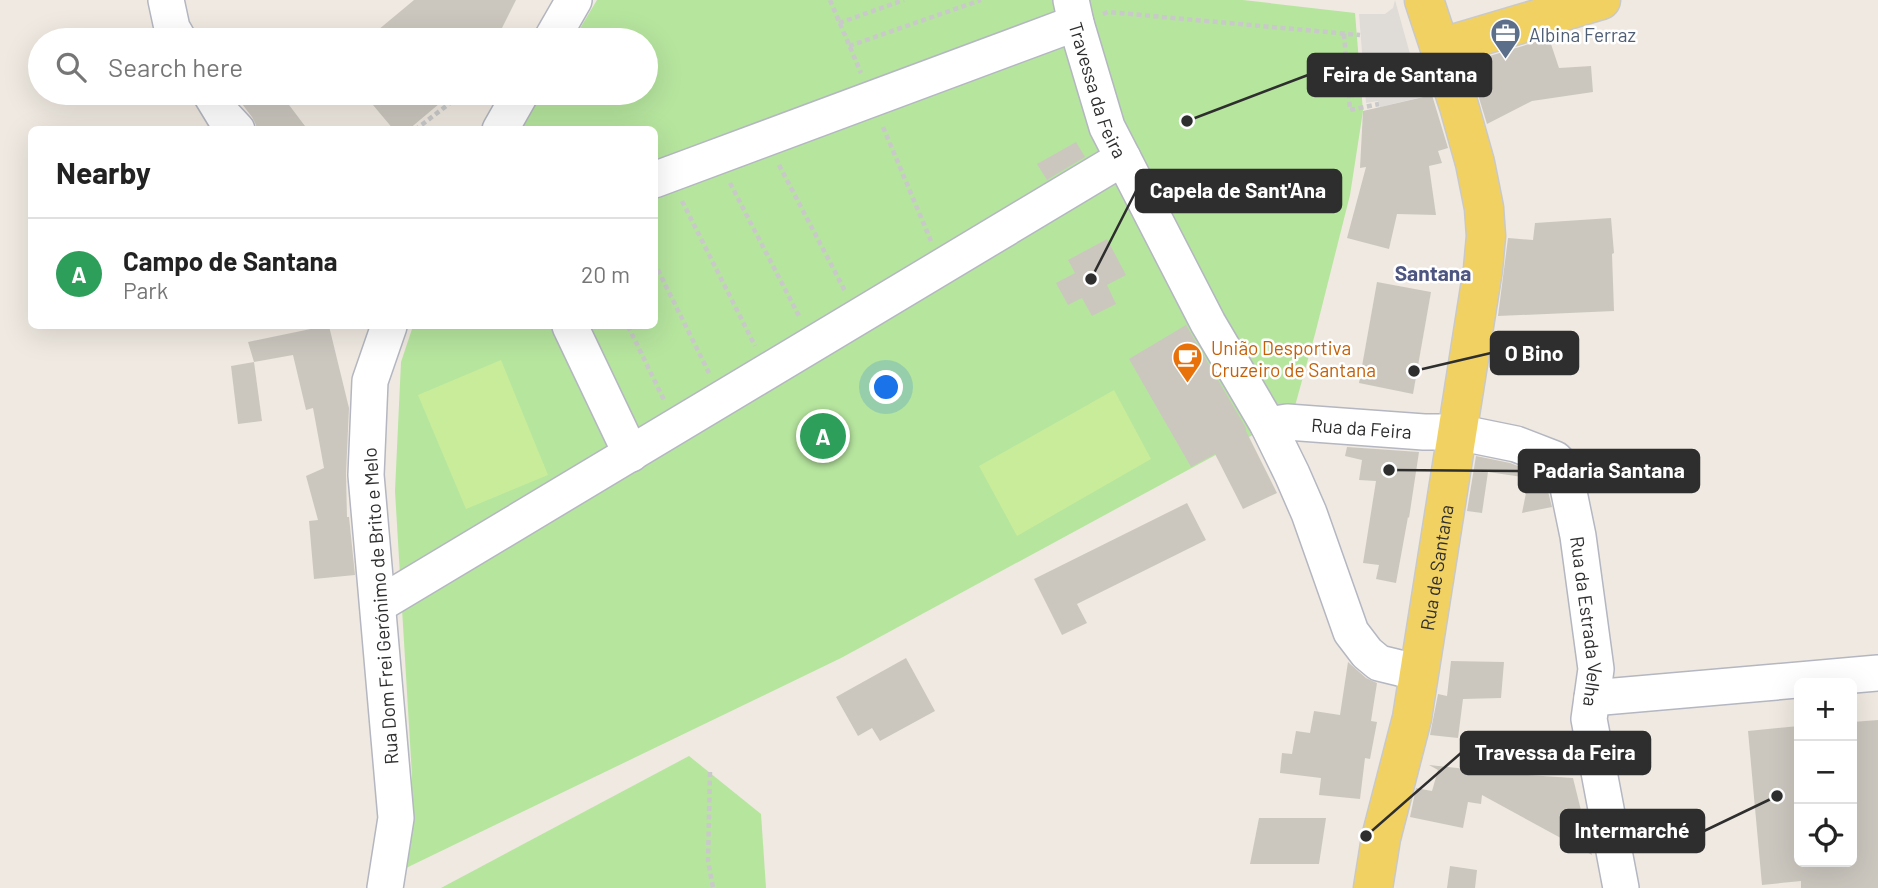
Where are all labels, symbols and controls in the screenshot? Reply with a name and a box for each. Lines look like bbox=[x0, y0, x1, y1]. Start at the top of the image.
office icon: Albina Ferraz bbox=[1489, 17, 1523, 61]
street label: Travessa da Feira bbox=[1065, 19, 1132, 162]
place label: Albina Ferraz bbox=[1529, 23, 1636, 46]
search box bbox=[28, 28, 658, 105]
icon: search bbox=[52, 48, 90, 86]
text: Search here bbox=[108, 51, 243, 82]
callout: Feira de Santana bbox=[1308, 54, 1491, 96]
text: Feira de Santana bbox=[1323, 61, 1477, 86]
text: Nearby bbox=[56, 154, 151, 190]
callout: Capela de Sant'Ana bbox=[1136, 170, 1341, 212]
text: Capela de Sant'Ana bbox=[1150, 177, 1326, 202]
text: Campo de Santana bbox=[123, 245, 337, 276]
text: A bbox=[71, 260, 87, 288]
text: 20 m bbox=[581, 260, 630, 288]
district label: Santana bbox=[1395, 260, 1471, 285]
text: Park bbox=[123, 276, 168, 304]
callout: O Bino bbox=[1491, 332, 1578, 374]
place label: União Desportiva Cruzeiro de Santana bbox=[1211, 336, 1376, 381]
text: O Bino bbox=[1505, 340, 1563, 365]
cafe icon: União Desportiva Cruzeiro de Santana bbox=[1171, 341, 1205, 385]
your location bbox=[869, 370, 903, 404]
pin: A bbox=[800, 410, 846, 462]
street label: Rua da Feira bbox=[1310, 412, 1413, 443]
street label: Rua Dom Frei Gerónimo de Brito e Melo bbox=[357, 447, 403, 765]
callout: Padaria Santana bbox=[1519, 450, 1699, 492]
text: Padaria Santana bbox=[1533, 457, 1685, 482]
street label: Rua de Santana bbox=[1415, 503, 1457, 632]
street label: Rua da Estrada Velha bbox=[1567, 535, 1608, 708]
map controls bbox=[1794, 678, 1857, 867]
button: + bbox=[1794, 678, 1857, 741]
callout: Travessa da Feira bbox=[1461, 732, 1650, 774]
text: Travessa da Feira bbox=[1474, 739, 1636, 764]
button: − bbox=[1794, 741, 1857, 804]
button: locate bbox=[1794, 804, 1857, 867]
callout: Intermarché bbox=[1561, 810, 1704, 852]
text: Intermarché bbox=[1575, 817, 1689, 842]

